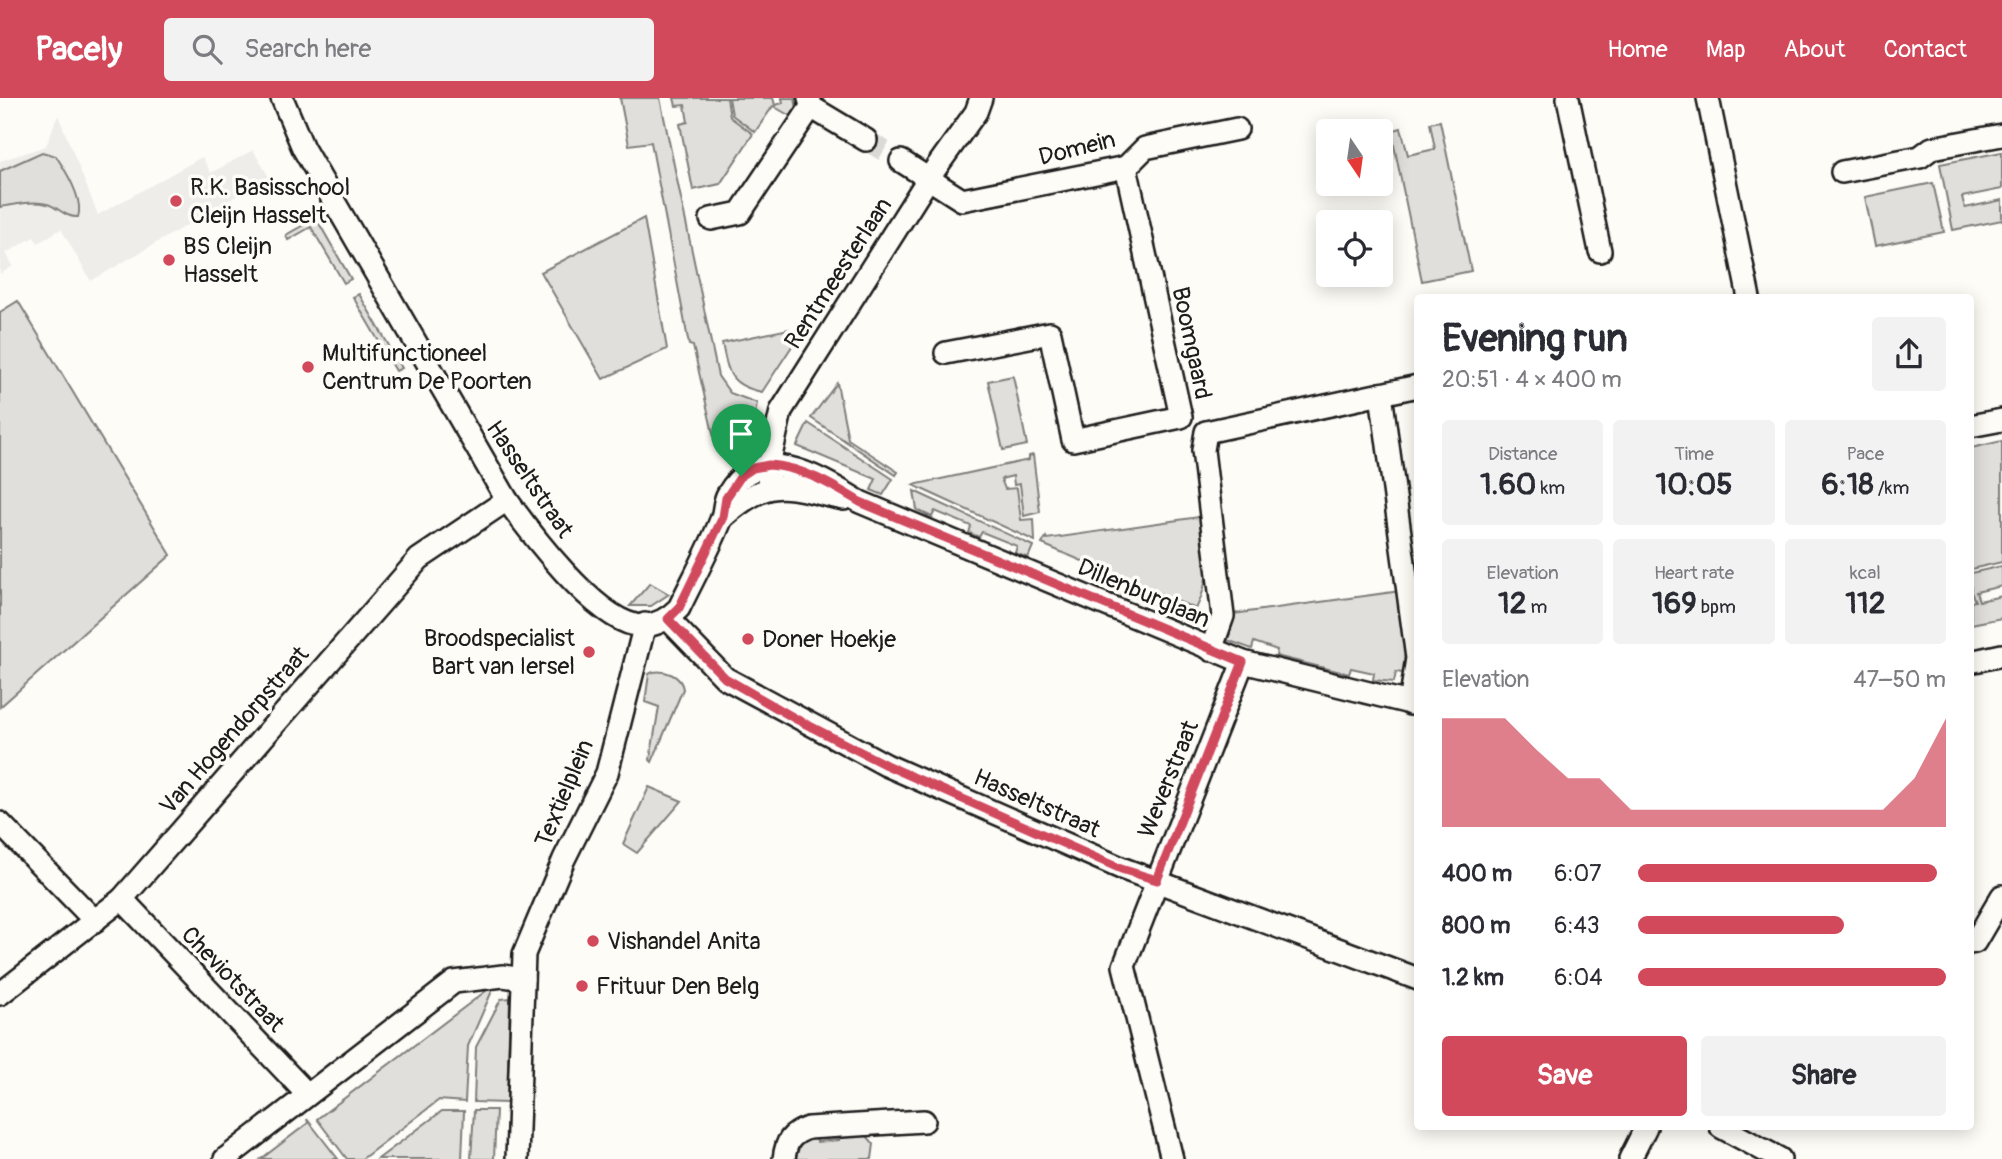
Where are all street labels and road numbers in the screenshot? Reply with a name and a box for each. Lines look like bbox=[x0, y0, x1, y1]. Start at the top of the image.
street label: Domein bbox=[1036, 125, 1118, 172]
street label: Rentmeesterlaan bbox=[779, 192, 898, 355]
street label: Boomgaard bbox=[1165, 284, 1218, 402]
street label: Hasseltstraat bbox=[480, 415, 580, 544]
street label: Dillenburglaan bbox=[1073, 553, 1214, 634]
street label: Van Hogendorpstraat bbox=[154, 640, 315, 820]
street label: Weverstraat bbox=[1132, 716, 1205, 842]
street label: Textielplein bbox=[529, 735, 600, 851]
street label: Hasseltstraat bbox=[969, 763, 1105, 844]
street label: Cheviotstraat bbox=[175, 920, 290, 1038]

